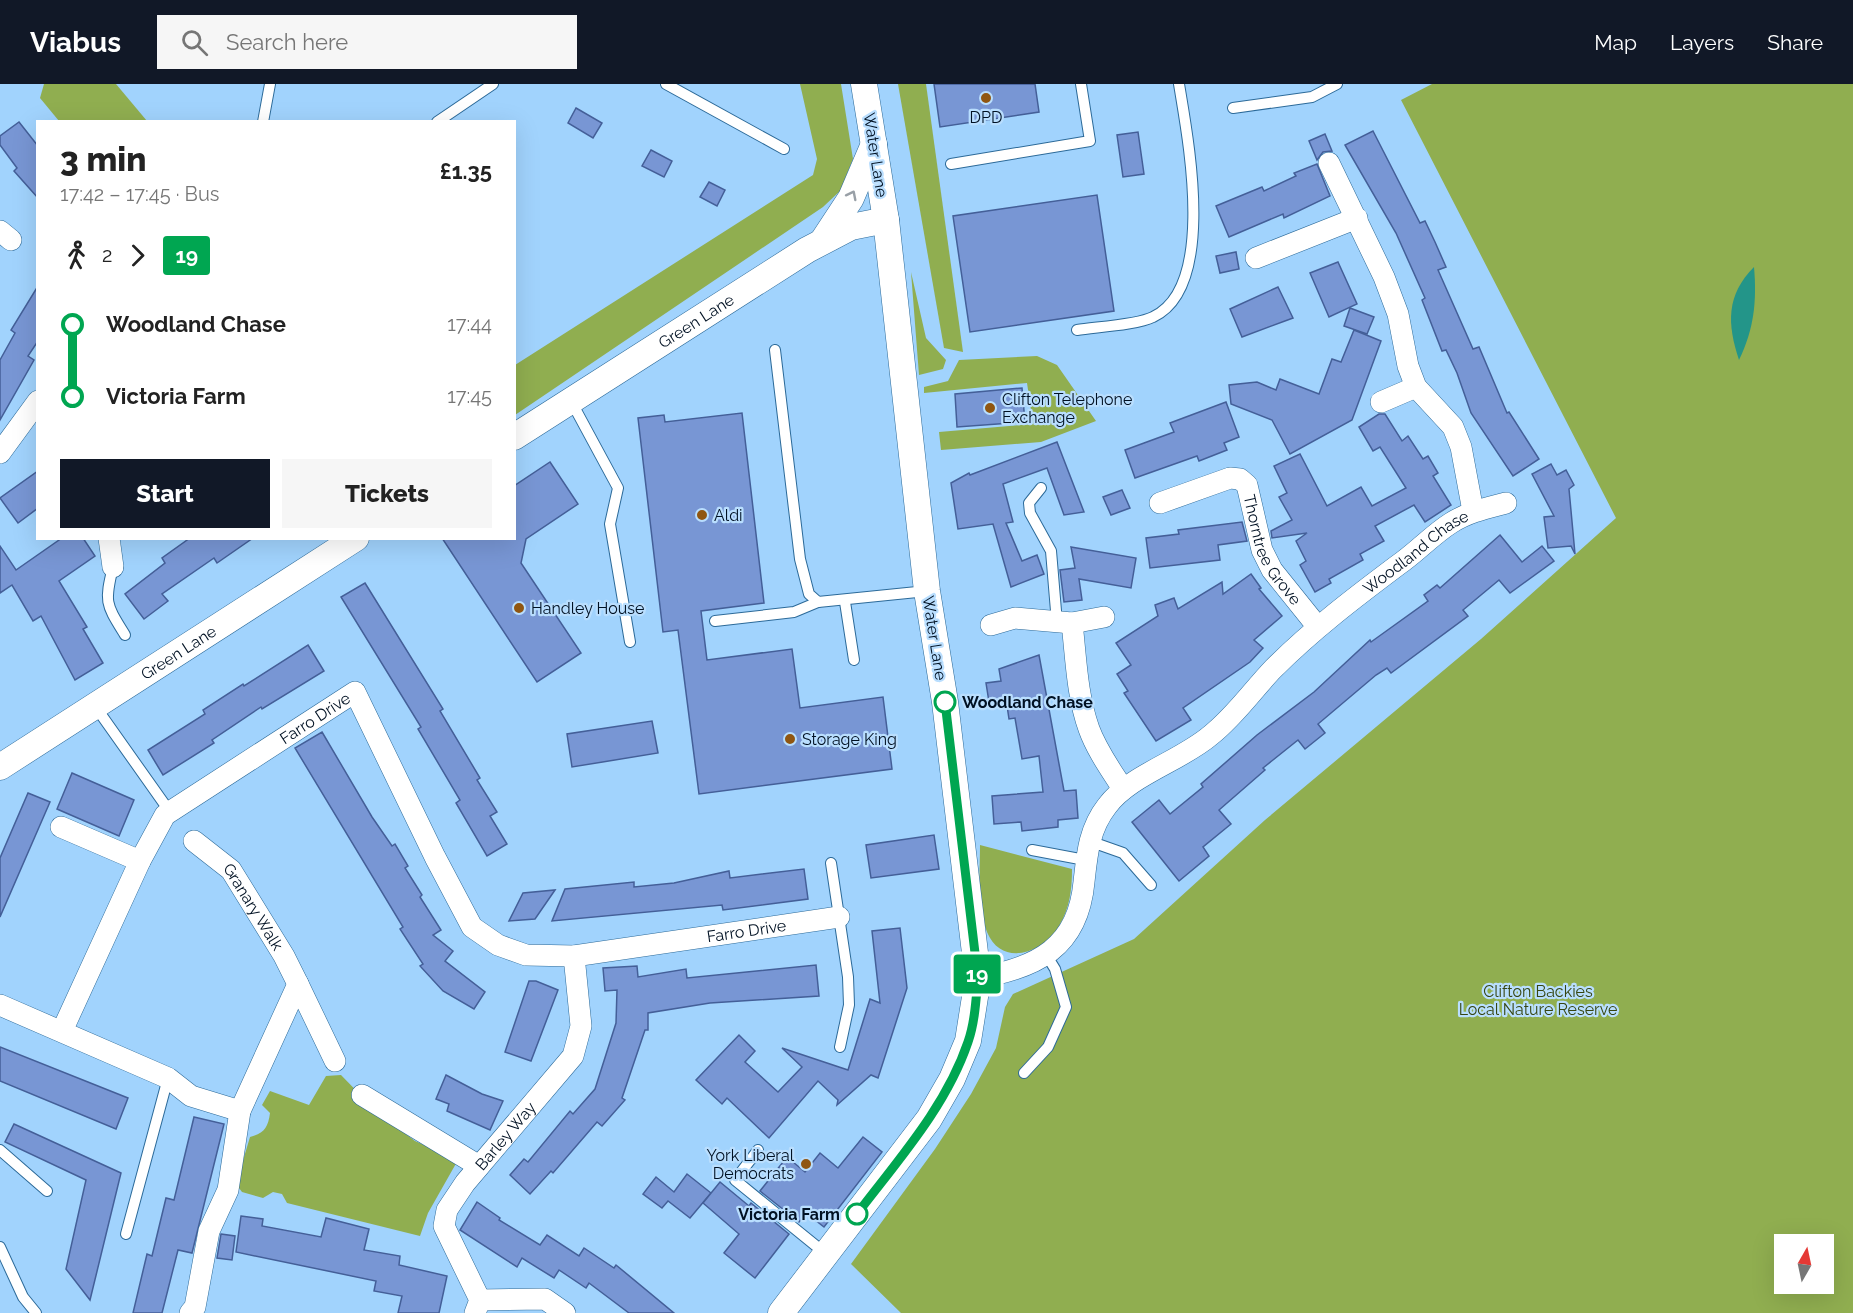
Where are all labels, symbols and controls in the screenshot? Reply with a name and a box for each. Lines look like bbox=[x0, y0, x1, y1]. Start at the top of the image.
search box bbox=[157, 15, 577, 69]
text: Viabus bbox=[30, 26, 121, 59]
icon: search bbox=[178, 26, 211, 59]
text: Search here bbox=[226, 29, 348, 55]
text: Map bbox=[1594, 30, 1637, 55]
text: Layers bbox=[1670, 30, 1734, 55]
text: Share bbox=[1767, 30, 1823, 55]
marker: DPD bbox=[979, 91, 993, 105]
place label: DPD bbox=[970, 108, 1002, 127]
street label: Water Lane bbox=[859, 111, 892, 199]
text: 3 min bbox=[60, 140, 146, 179]
text: £1.35 bbox=[440, 158, 492, 184]
text: 17:42 – 17:45 · Bus bbox=[60, 182, 219, 206]
one-way arrow bbox=[845, 191, 856, 202]
icon: walk bbox=[60, 239, 93, 272]
icon: forward bbox=[121, 239, 154, 272]
text: 2 bbox=[102, 243, 112, 267]
text: 19 bbox=[175, 243, 198, 268]
street label: Green Lane bbox=[655, 290, 738, 352]
text: Woodland Chase bbox=[106, 311, 286, 337]
text: 17:44 bbox=[447, 312, 492, 336]
text: Victoria Farm bbox=[106, 383, 246, 409]
text: 17:45 bbox=[447, 384, 492, 408]
place label: Clifton Telephone Exchange bbox=[1002, 390, 1132, 427]
marker: Clifton Telephone Exchange bbox=[983, 401, 997, 415]
button: Start bbox=[60, 459, 270, 528]
button: Tickets bbox=[282, 459, 492, 528]
street label: Thorntree Grove bbox=[1239, 493, 1305, 609]
place label: Aldi bbox=[714, 506, 743, 525]
street label: Woodland Chase bbox=[1360, 506, 1471, 598]
marker: Aldi bbox=[695, 508, 709, 522]
street label: Water Lane bbox=[918, 594, 951, 682]
place label: Handley House bbox=[531, 599, 644, 618]
marker: Handley House bbox=[512, 601, 526, 615]
street label: Green Lane bbox=[137, 622, 220, 684]
street label: Farro Drive bbox=[276, 689, 354, 748]
marker: Woodland Chase bbox=[934, 691, 956, 713]
place label: Woodland Chase bbox=[962, 693, 1093, 712]
place label: Storage King bbox=[802, 730, 897, 749]
marker: Storage King bbox=[783, 732, 797, 746]
street label: Granary Walk bbox=[220, 859, 287, 954]
street label: Farro Drive bbox=[706, 916, 788, 946]
line badge: 19 bbox=[950, 954, 1004, 994]
text: 19 bbox=[966, 962, 988, 987]
park label: Clifton Backies Local Nature Reserve bbox=[1459, 982, 1617, 1019]
street label: Barley Way bbox=[471, 1098, 540, 1174]
place label: York Liberal Democrats bbox=[707, 1146, 795, 1183]
marker: York Liberal Democrats bbox=[799, 1157, 813, 1171]
marker: Victoria Farm bbox=[846, 1203, 868, 1225]
place label: Victoria Farm bbox=[738, 1205, 840, 1224]
north arrow bbox=[1774, 1234, 1834, 1294]
map controls bbox=[1774, 1234, 1834, 1294]

